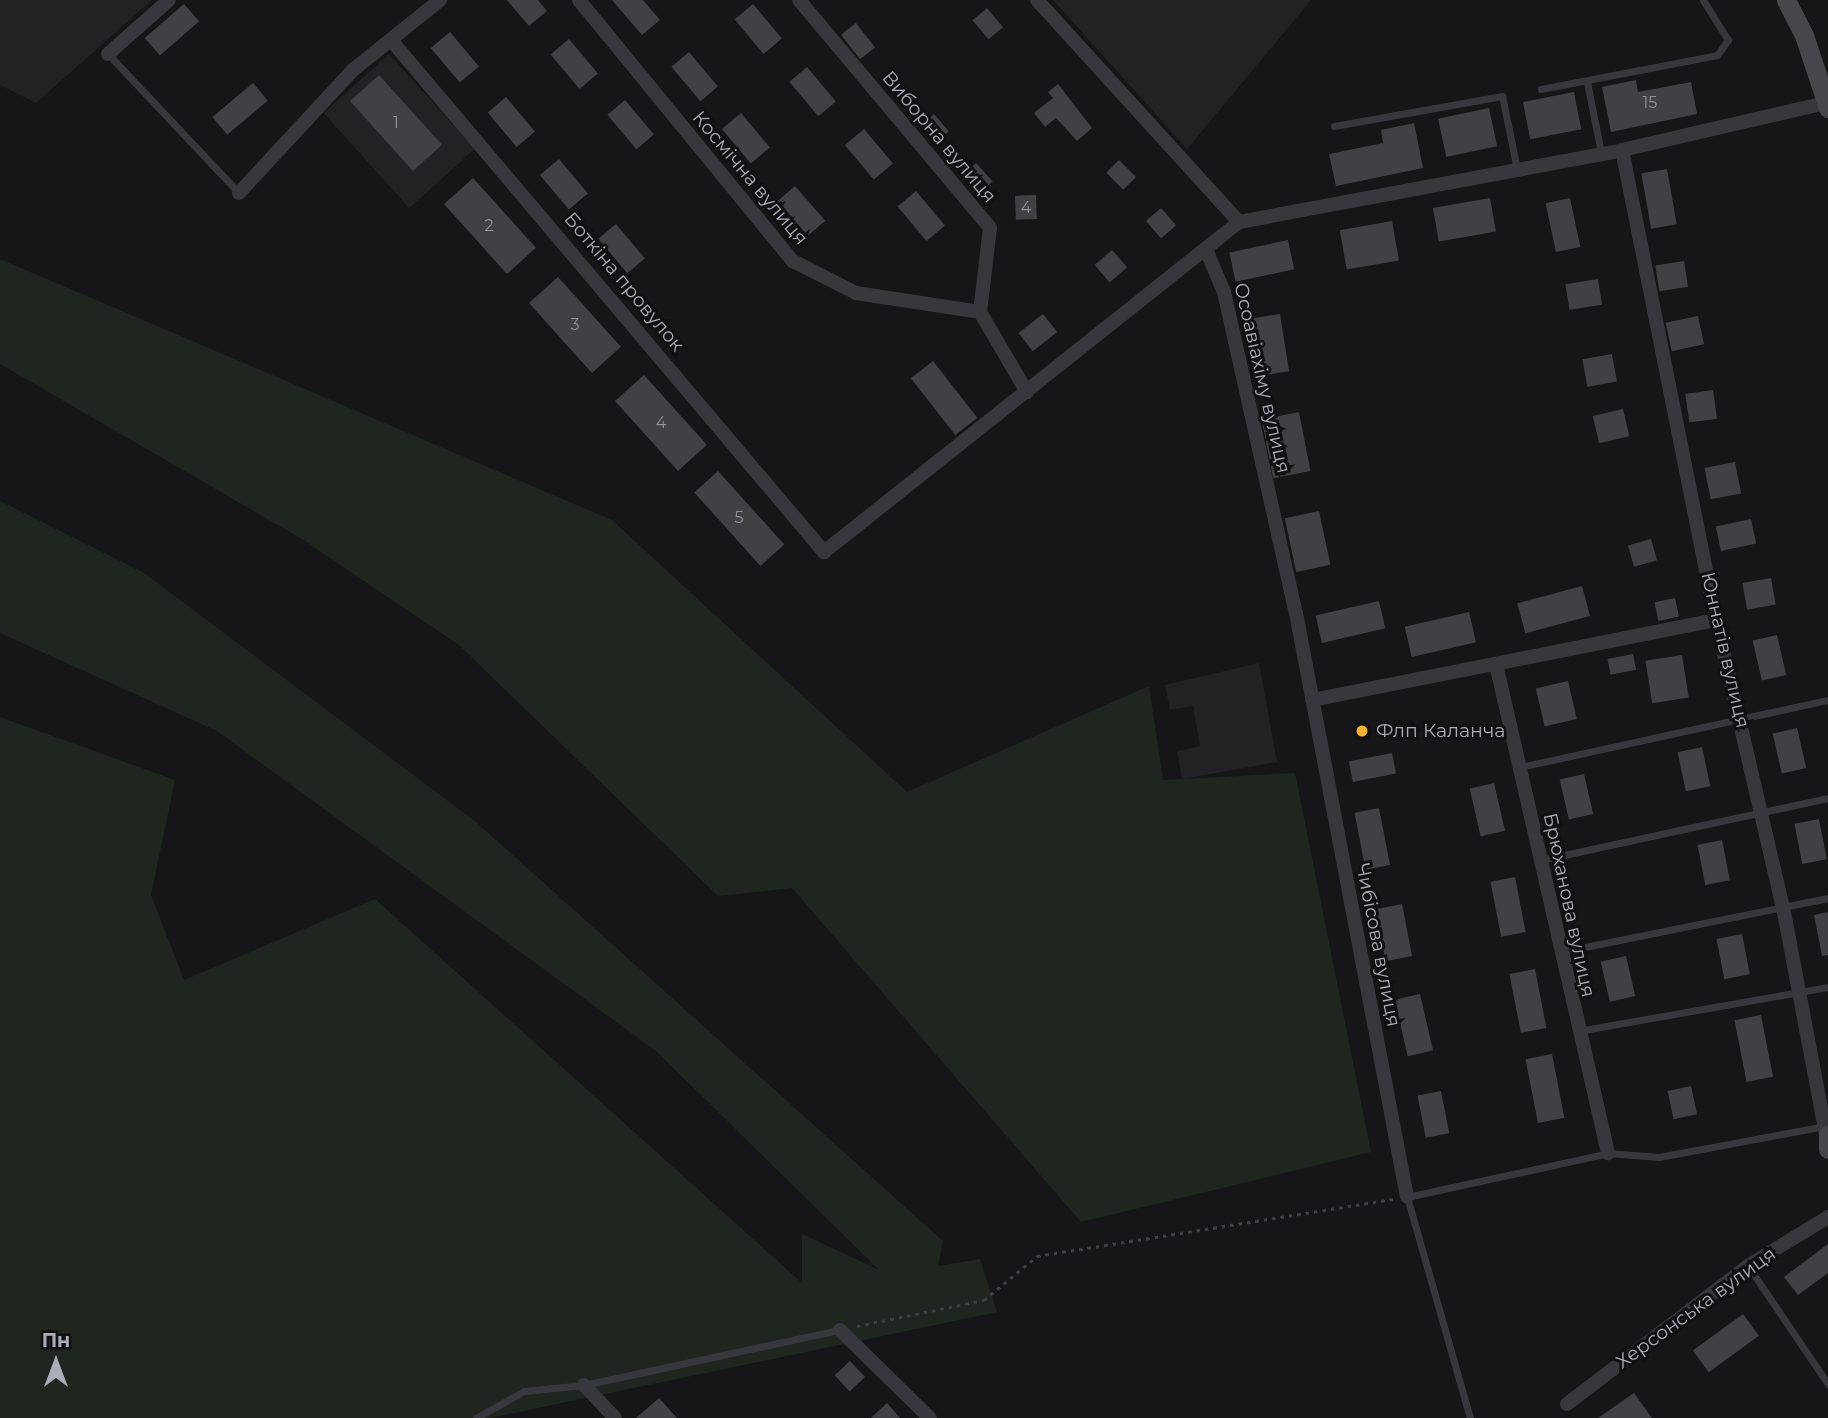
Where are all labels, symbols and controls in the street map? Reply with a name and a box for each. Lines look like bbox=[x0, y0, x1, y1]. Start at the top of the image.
street label: Виборна вулиця bbox=[877, 66, 1001, 208]
house number: 15 bbox=[1643, 93, 1657, 113]
street label: Космічна вулиця bbox=[687, 107, 813, 249]
house number: 1 bbox=[393, 113, 399, 133]
house number: 4 bbox=[1021, 198, 1031, 218]
street label: Боткіна провулок bbox=[559, 208, 689, 356]
house number: 2 bbox=[484, 216, 494, 236]
street label: Осоавіахіму вулиця bbox=[1229, 281, 1295, 475]
house number: 3 bbox=[570, 315, 580, 335]
house number: 4 bbox=[656, 413, 666, 433]
house number: 5 bbox=[734, 508, 744, 528]
street label: Юннатів вулиця bbox=[1696, 570, 1754, 730]
place label: Флп Каланча bbox=[1376, 720, 1505, 742]
marker: Флп Каланча bbox=[1354, 723, 1370, 739]
street label: Брюханова вулиця bbox=[1538, 811, 1600, 999]
street label: Чибісова вулиця bbox=[1351, 861, 1405, 1029]
street label: Херсонська вулиця bbox=[1612, 1242, 1780, 1374]
north arrow bbox=[21, 1327, 91, 1397]
text: Пн bbox=[42, 1329, 70, 1352]

